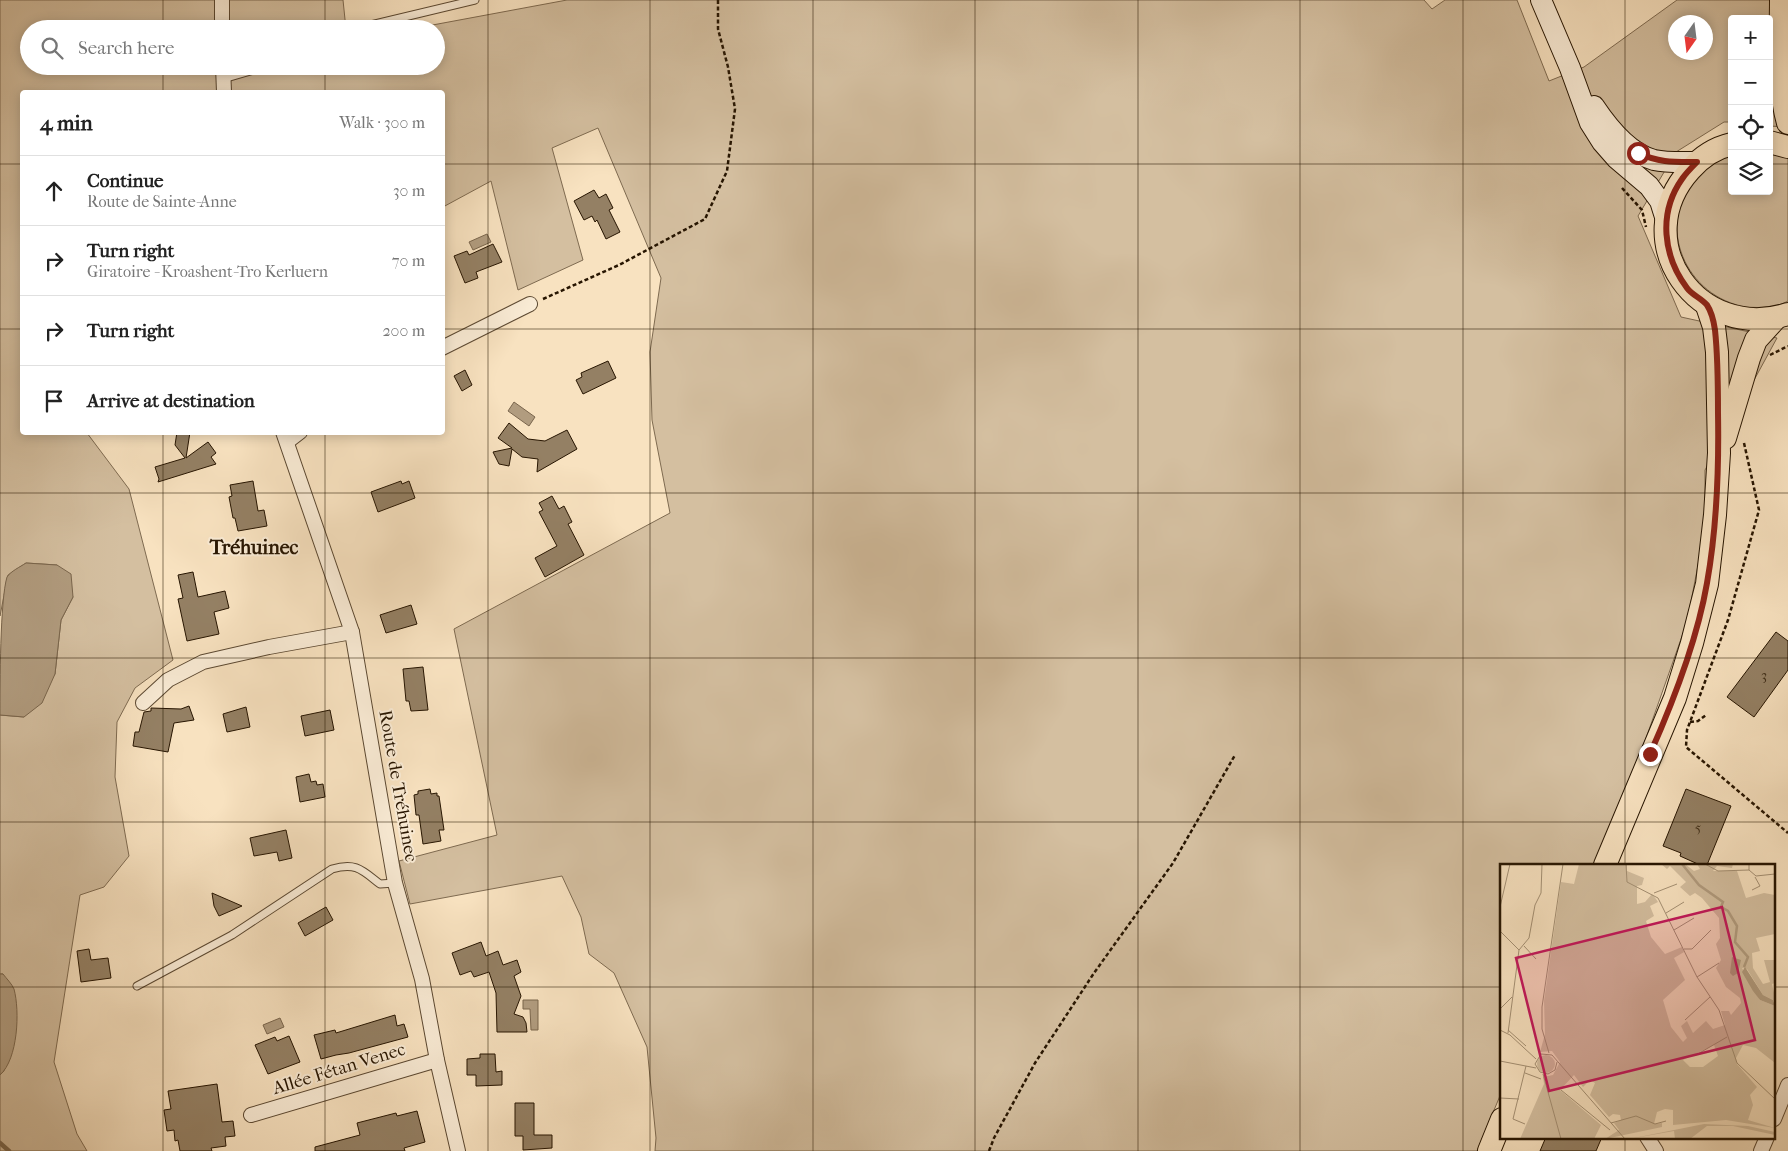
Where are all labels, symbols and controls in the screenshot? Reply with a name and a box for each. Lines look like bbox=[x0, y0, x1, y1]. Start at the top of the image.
north arrow bbox=[1668, 15, 1713, 60]
map controls bbox=[1728, 15, 1773, 195]
button: + bbox=[1728, 15, 1773, 60]
search box bbox=[20, 20, 445, 75]
icon: search bbox=[38, 34, 66, 62]
text: Search here bbox=[78, 37, 174, 59]
button: − bbox=[1728, 60, 1773, 105]
button: locate bbox=[1728, 105, 1773, 150]
text: 4 min bbox=[40, 111, 93, 135]
text: Walk · 300 m bbox=[339, 113, 425, 132]
route start bbox=[1627, 142, 1650, 165]
button: layers bbox=[1728, 150, 1773, 195]
text: Continue bbox=[87, 170, 163, 192]
icon: ahead bbox=[40, 177, 68, 205]
text: 30 m bbox=[393, 181, 425, 200]
text: Route de Sainte-Anne bbox=[87, 192, 237, 211]
text: Turn right bbox=[87, 240, 174, 262]
icon: right bbox=[40, 247, 68, 275]
text: 70 m bbox=[392, 251, 425, 270]
text: Giratoire - Kroashent-Tro Kerluern bbox=[87, 262, 328, 281]
icon: right bbox=[40, 317, 68, 345]
text: Turn right bbox=[87, 320, 174, 342]
text: 200 m bbox=[382, 321, 425, 340]
icon: arrive bbox=[40, 387, 68, 415]
text: Arrive at destination bbox=[87, 390, 255, 412]
district label: Tréhuinec bbox=[209, 536, 299, 559]
house number: 3 bbox=[1761, 666, 1767, 684]
street label: Route de Tréhuinec bbox=[374, 709, 422, 863]
route end bbox=[1639, 743, 1662, 766]
house number: 5 bbox=[1695, 818, 1701, 836]
inset map bbox=[1500, 864, 1776, 1138]
street label: Allée Fétan Venec bbox=[269, 1039, 408, 1099]

